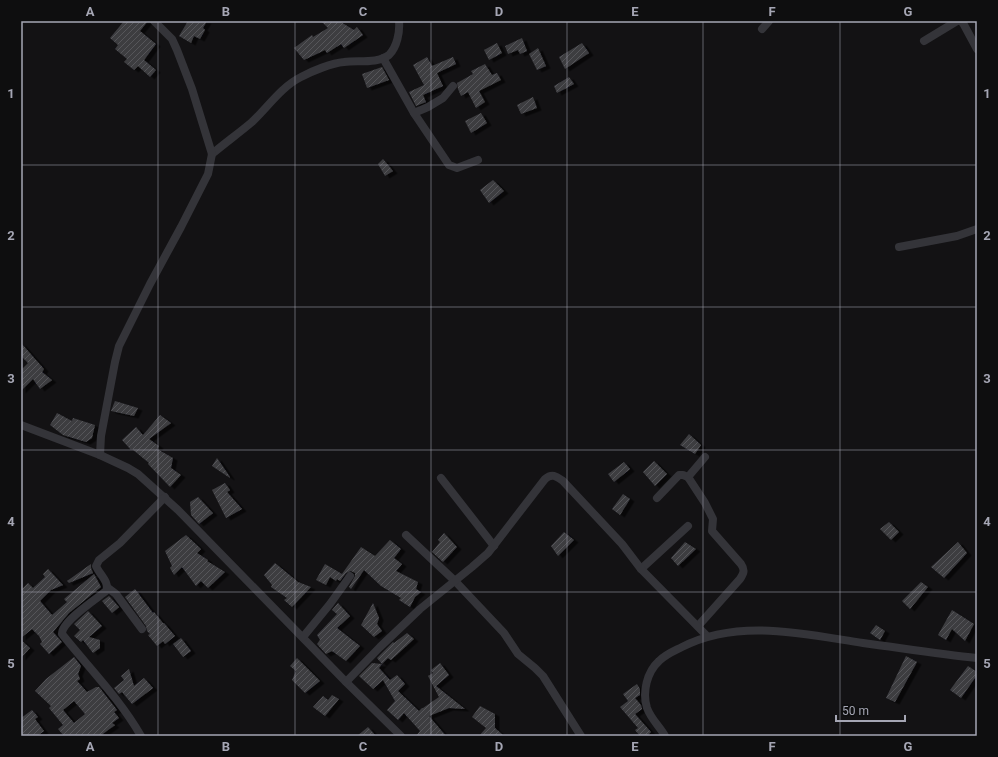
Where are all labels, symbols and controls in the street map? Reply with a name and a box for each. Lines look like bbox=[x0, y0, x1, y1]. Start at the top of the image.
text: A bbox=[86, 4, 95, 19]
text: B bbox=[222, 4, 230, 19]
text: C bbox=[359, 4, 368, 19]
text: D bbox=[495, 4, 503, 19]
text: E bbox=[631, 4, 639, 19]
text: F bbox=[768, 4, 776, 19]
text: G bbox=[904, 4, 913, 19]
text: 1 bbox=[7, 86, 15, 101]
text: 1 bbox=[983, 86, 991, 101]
text: 2 bbox=[7, 228, 15, 243]
text: 2 bbox=[983, 228, 991, 243]
text: 3 bbox=[7, 371, 15, 386]
text: 3 bbox=[983, 371, 991, 386]
text: 4 bbox=[7, 514, 15, 529]
text: 4 bbox=[983, 514, 991, 529]
text: 5 bbox=[7, 656, 15, 671]
text: 5 bbox=[983, 656, 991, 671]
scale bar bbox=[836, 697, 905, 723]
text: 50 m bbox=[842, 704, 869, 718]
text: A bbox=[86, 739, 95, 754]
text: B bbox=[222, 739, 230, 754]
text: C bbox=[359, 739, 368, 754]
text: D bbox=[495, 739, 503, 754]
text: E bbox=[631, 739, 639, 754]
text: F bbox=[768, 739, 776, 754]
text: G bbox=[904, 739, 913, 754]

